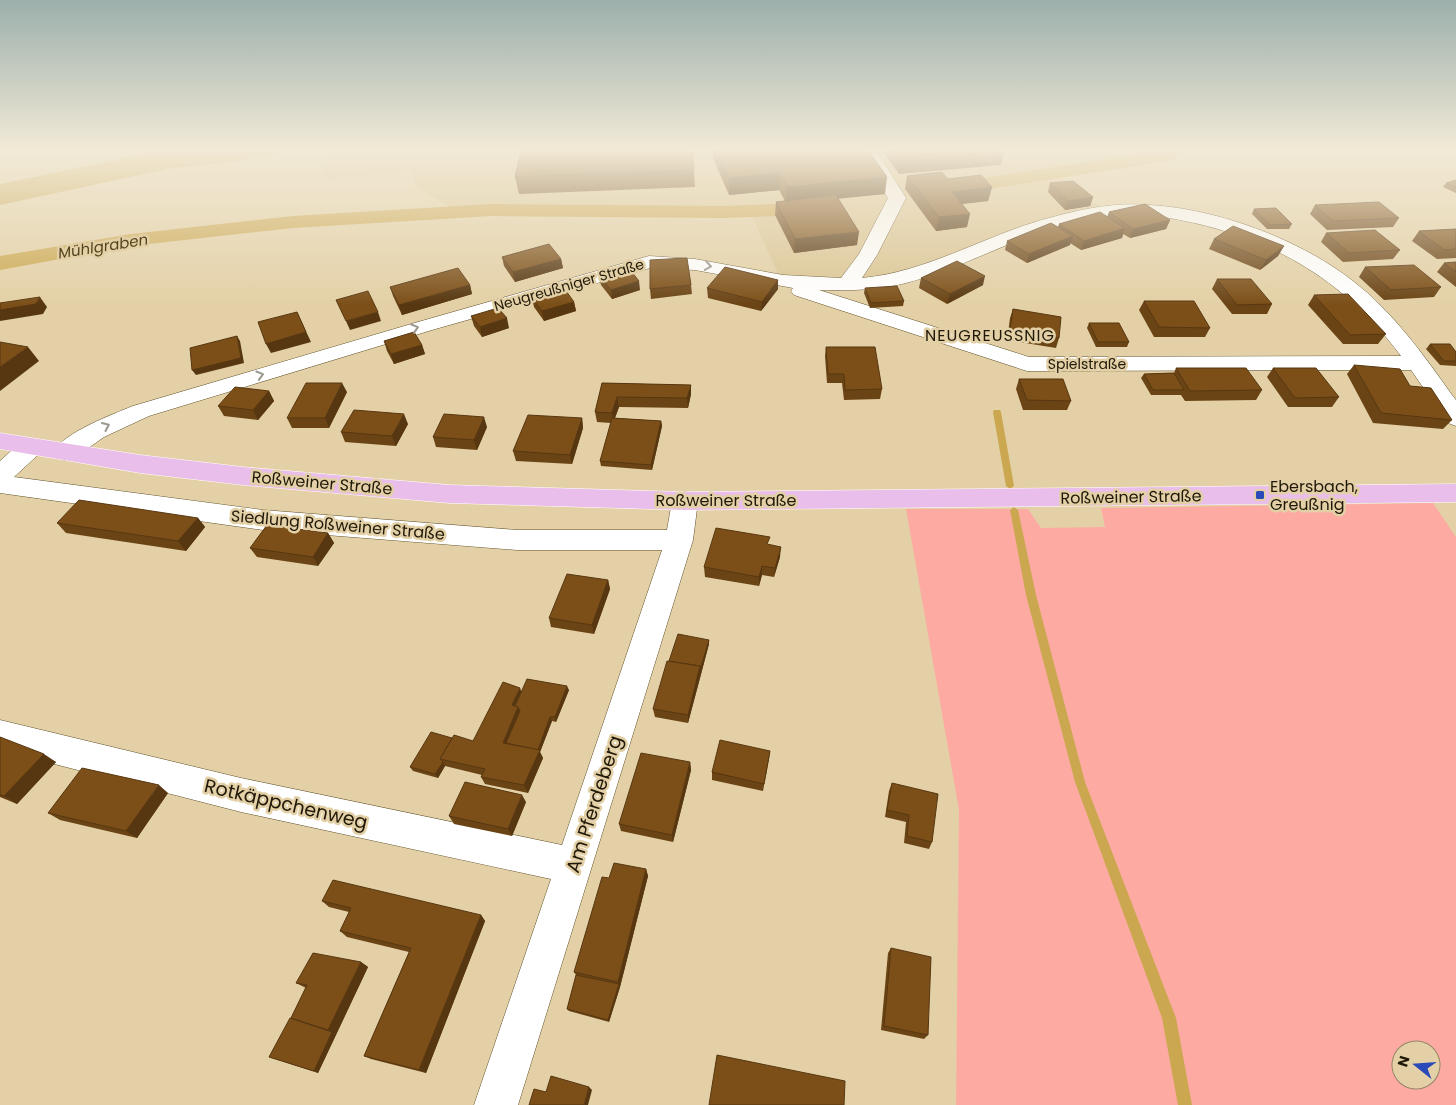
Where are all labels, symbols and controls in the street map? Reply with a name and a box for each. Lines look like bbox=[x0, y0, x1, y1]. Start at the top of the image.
water label: Mühlgraben bbox=[57, 229, 149, 263]
street label: Neugreußniger Straße bbox=[492, 254, 647, 316]
one-way arrow bbox=[704, 260, 713, 270]
one-way arrow bbox=[411, 324, 419, 334]
district label: NEUGREUSSNIG bbox=[925, 324, 1055, 347]
street label: Spielstraße bbox=[1048, 354, 1127, 374]
one-way arrow bbox=[255, 370, 263, 380]
one-way arrow bbox=[101, 422, 110, 433]
street label: Roßweiner Straße bbox=[251, 465, 393, 501]
place label: Ebersbach, Greußnig bbox=[1270, 475, 1358, 516]
street label: Roßweiner Straße bbox=[1060, 484, 1202, 510]
street label: Roßweiner Straße bbox=[655, 489, 797, 512]
marker: Ebersbach, Greußnig bbox=[1254, 489, 1266, 501]
street label: Siedlung Roßweiner Straße bbox=[230, 504, 446, 546]
street label: Am Pferdeberg bbox=[559, 732, 629, 876]
street label: Rotkäppchenweg bbox=[202, 772, 370, 836]
north arrow bbox=[1391, 1040, 1441, 1090]
text: N bbox=[1392, 1053, 1415, 1069]

